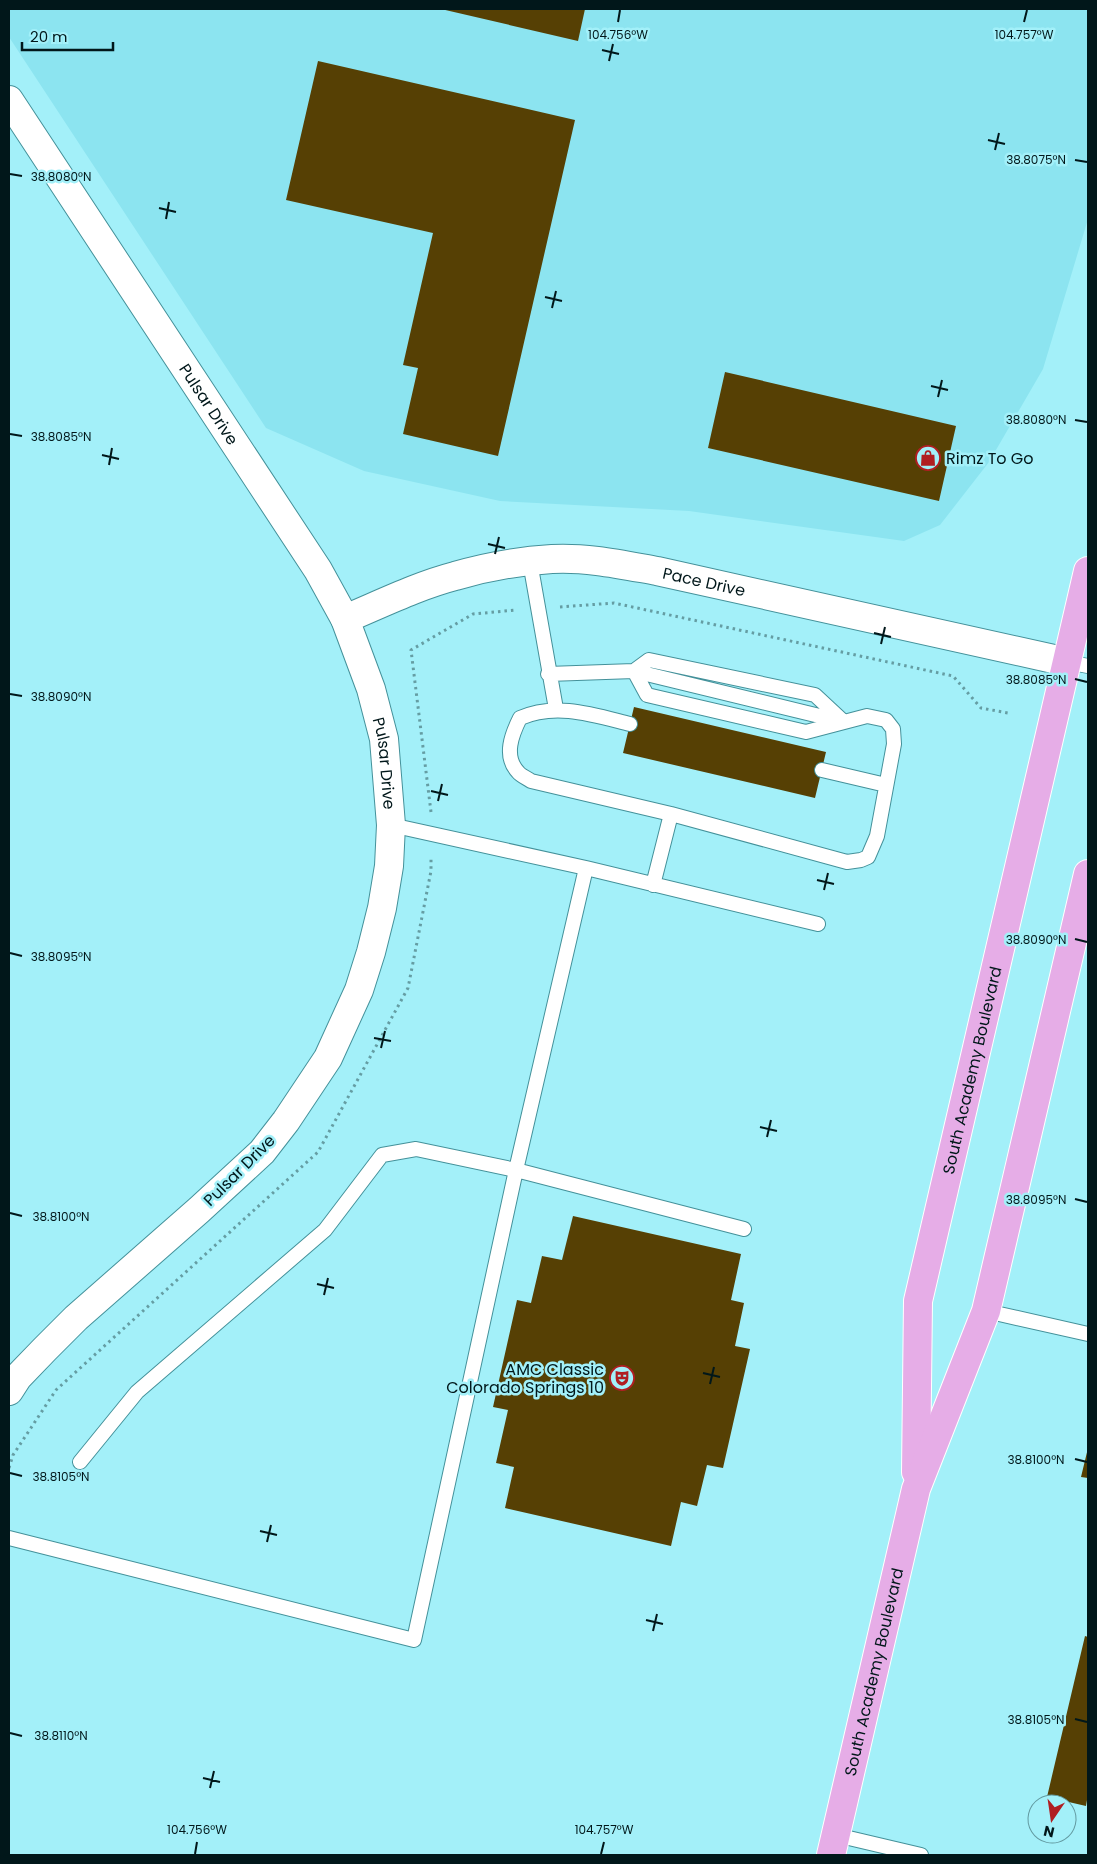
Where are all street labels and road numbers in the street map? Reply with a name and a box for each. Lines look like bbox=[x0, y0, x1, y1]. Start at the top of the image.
street label: Pulsar Drive bbox=[173, 359, 244, 450]
street label: Pace Drive bbox=[660, 562, 748, 602]
street label: Pulsar Drive bbox=[367, 715, 401, 811]
street label: South Academy Boulevard bbox=[937, 964, 1008, 1177]
street label: Pulsar Drive bbox=[198, 1129, 280, 1211]
street label: South Academy Boulevard bbox=[839, 1566, 909, 1778]

